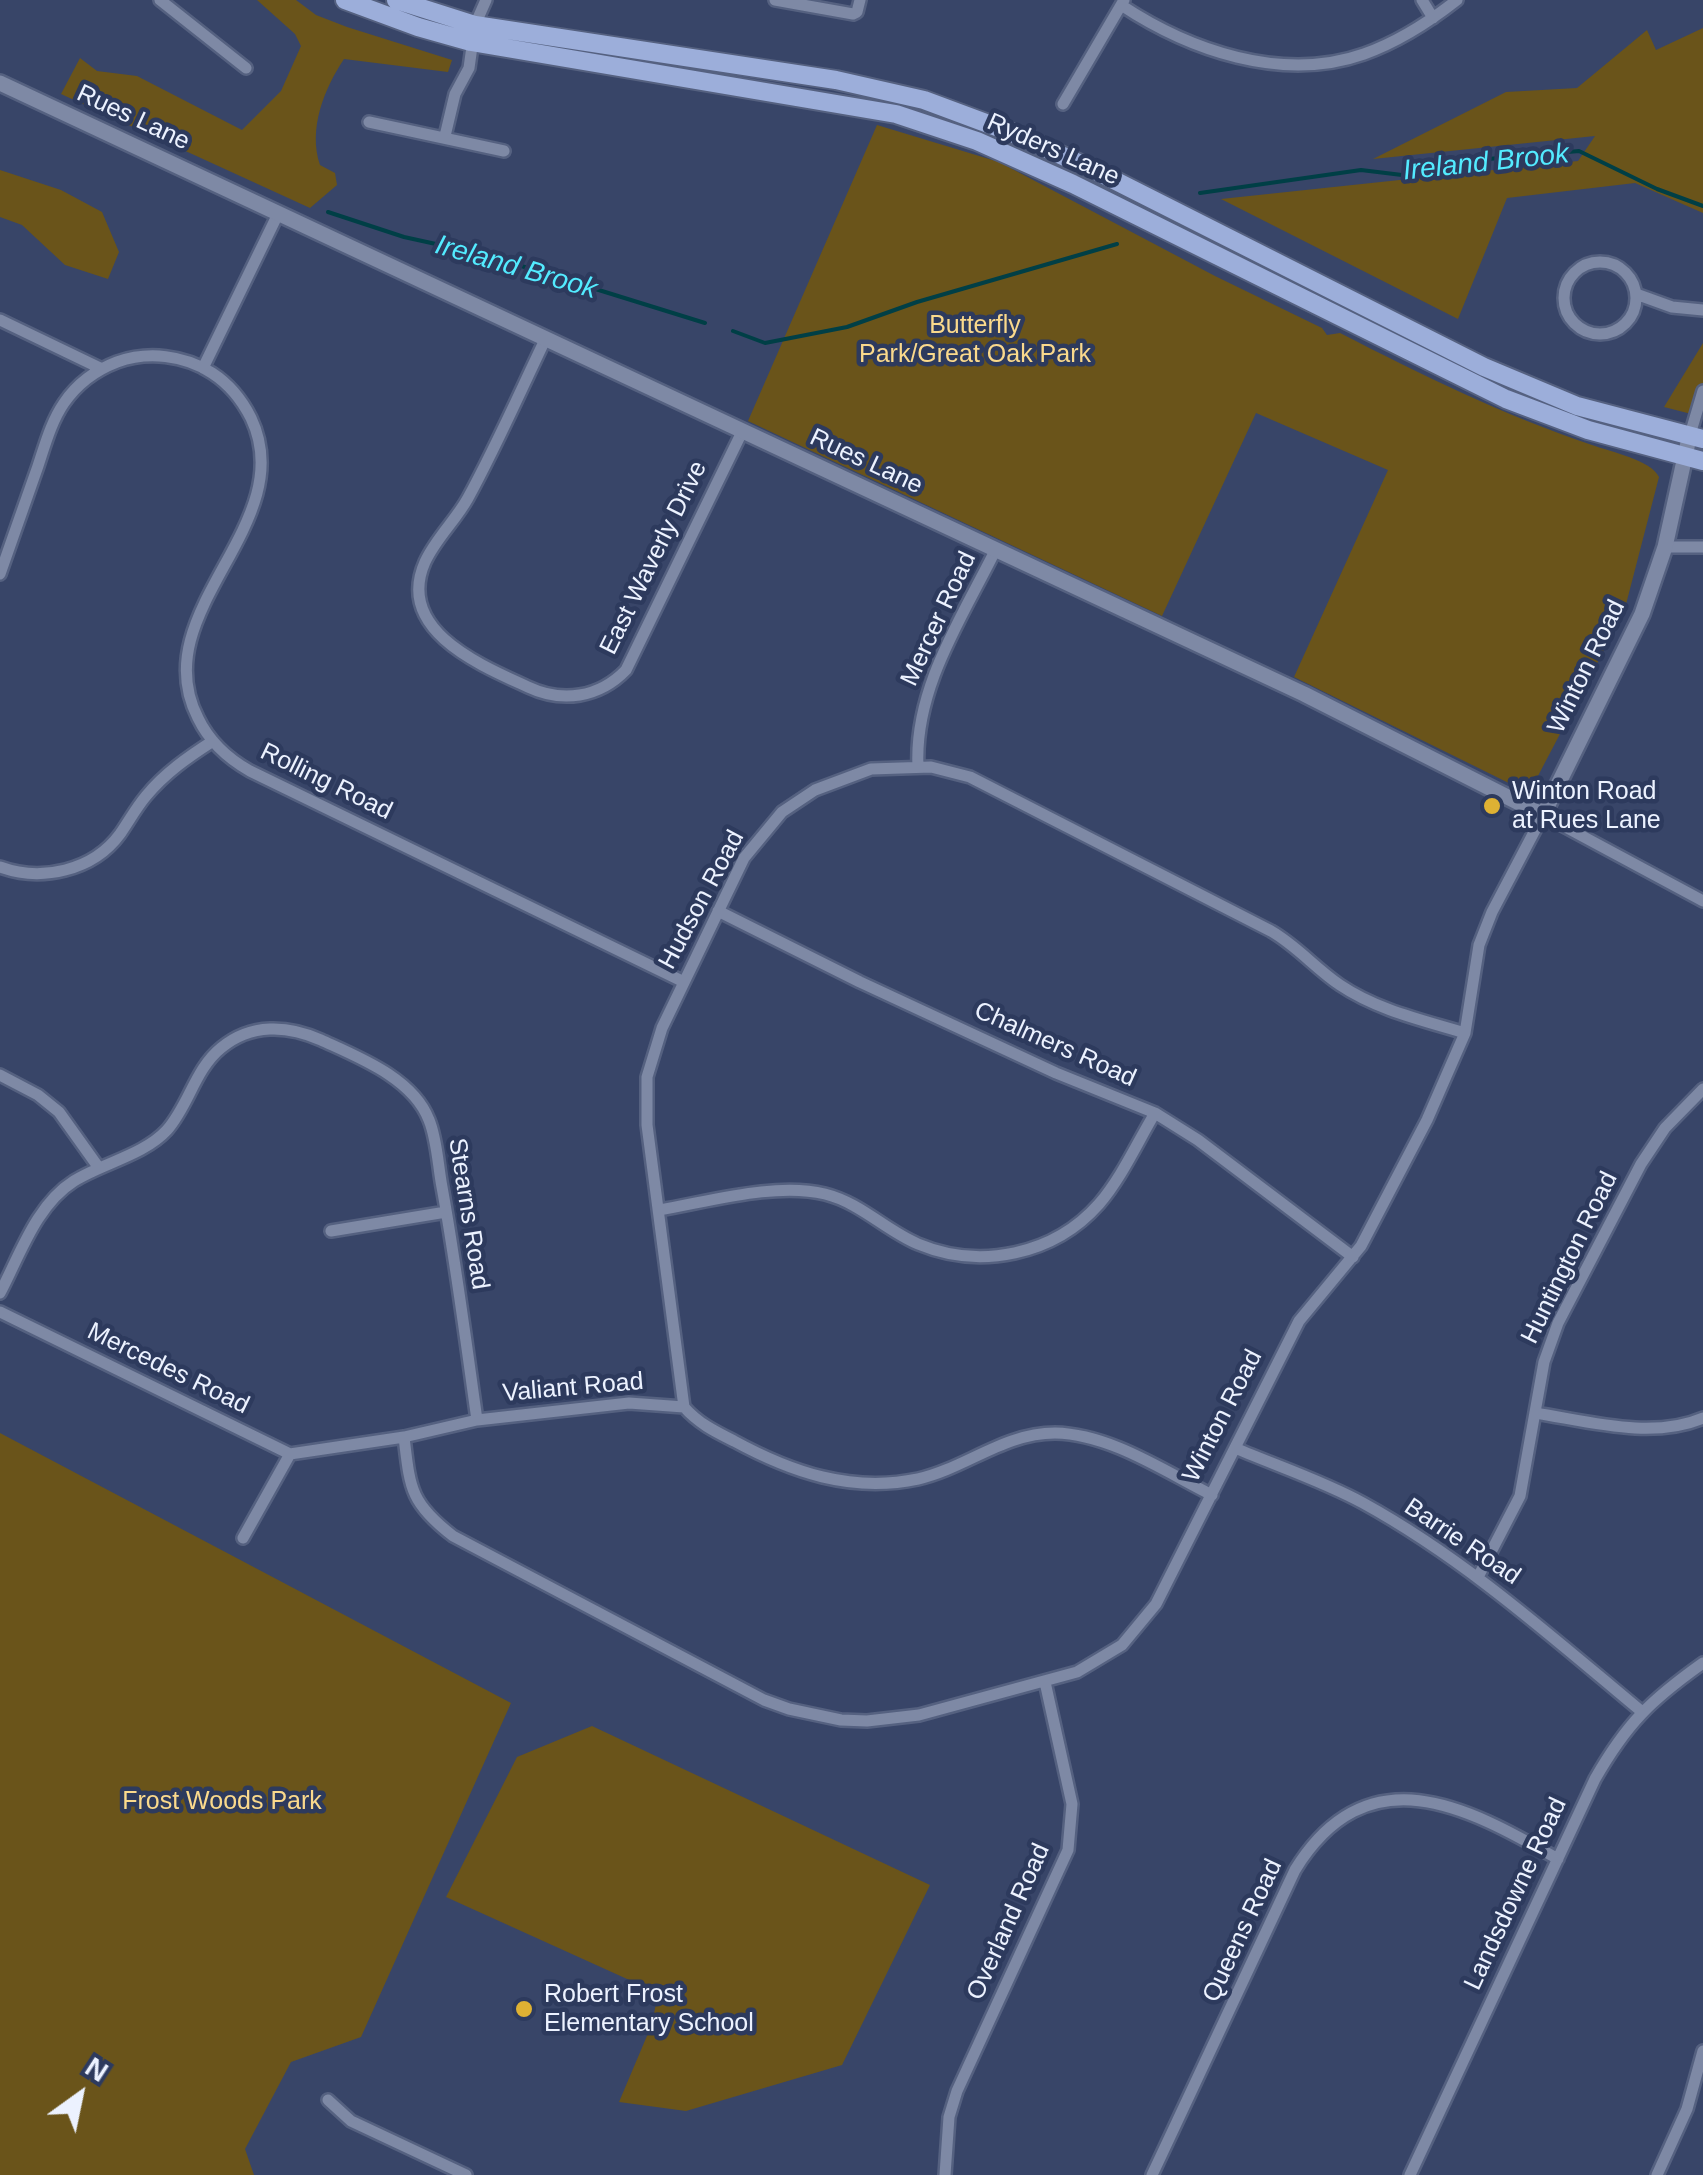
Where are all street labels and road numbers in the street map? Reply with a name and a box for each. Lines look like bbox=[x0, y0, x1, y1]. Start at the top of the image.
street label: Rues Lane bbox=[72, 79, 194, 157]
street label: Ryders Lane bbox=[982, 107, 1124, 193]
street label: Rues Lane bbox=[805, 423, 927, 501]
street label: East Waverly Drive bbox=[594, 456, 714, 660]
street label: Mercer Road bbox=[895, 547, 983, 691]
street label: Winton Road bbox=[1542, 595, 1632, 739]
street label: Rolling Road bbox=[255, 737, 397, 827]
street label: Hudson Road bbox=[653, 825, 751, 975]
street label: Chalmers Road bbox=[970, 996, 1140, 1094]
street label: Stearns Road bbox=[441, 1136, 495, 1292]
street label: Huntington Road bbox=[1515, 1167, 1625, 1349]
street label: Mercedes Road bbox=[82, 1317, 254, 1421]
street label: Winton Road bbox=[1177, 1345, 1269, 1487]
street label: Valiant Road bbox=[501, 1367, 645, 1409]
street label: Barrie Road bbox=[1398, 1492, 1526, 1592]
street label: Landsdowne Road bbox=[1458, 1793, 1574, 1995]
street label: Overland Road bbox=[961, 1839, 1057, 2005]
street label: Queens Road bbox=[1197, 1855, 1289, 2007]

